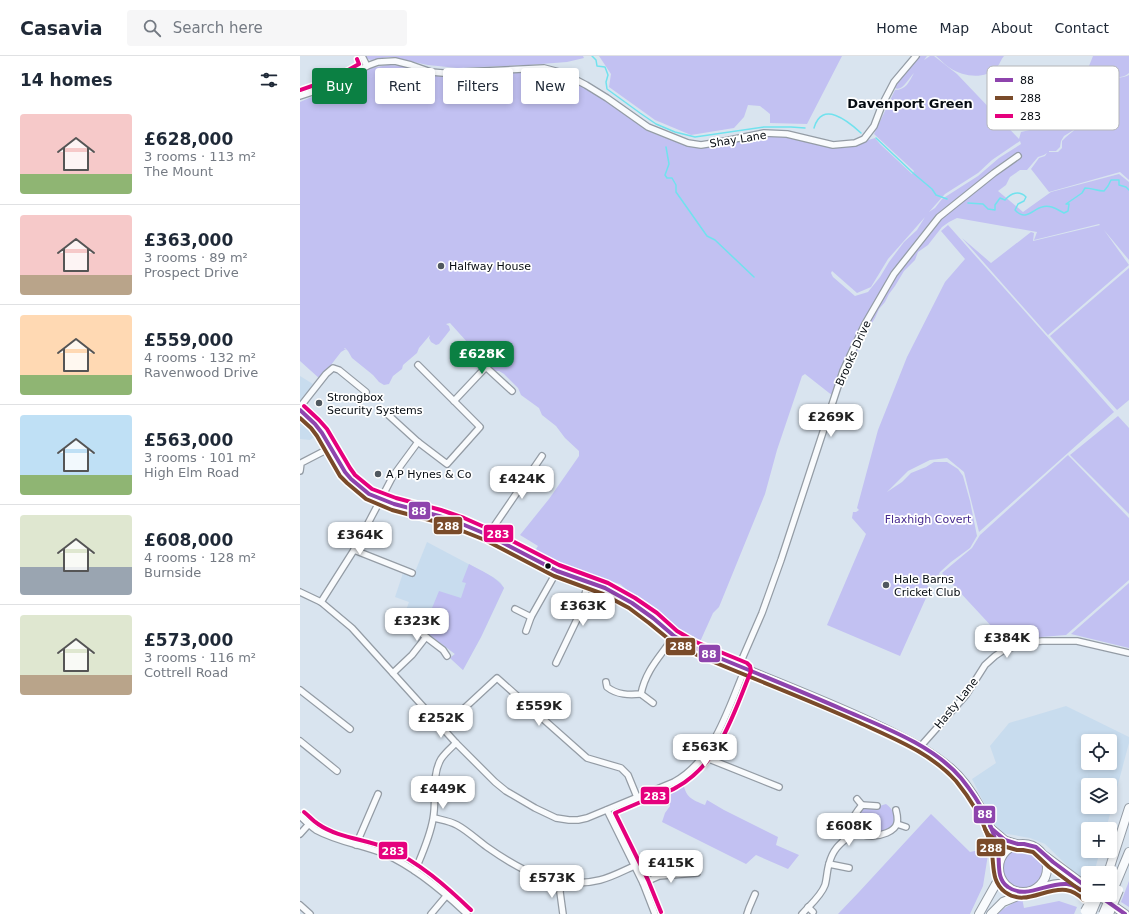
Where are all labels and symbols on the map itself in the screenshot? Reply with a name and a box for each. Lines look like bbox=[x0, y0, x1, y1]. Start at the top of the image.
legend bbox=[987, 66, 1119, 130]
text: 88 bbox=[1020, 74, 1034, 87]
text: 288 bbox=[1020, 92, 1041, 105]
district label: Davenport Green bbox=[847, 96, 973, 111]
text: 283 bbox=[1020, 110, 1041, 123]
street label: Shay Lane bbox=[709, 129, 768, 150]
place label: Halfway House bbox=[449, 260, 531, 273]
marker: Halfway House bbox=[436, 261, 446, 271]
street label: Brooks Drive bbox=[833, 318, 874, 388]
pin: £628K bbox=[454, 341, 510, 375]
place label: Strongbox Security Systems bbox=[327, 391, 423, 417]
marker: Strongbox Security Systems bbox=[314, 398, 324, 408]
pin: £269K bbox=[803, 404, 859, 438]
pin: £424K bbox=[494, 466, 550, 500]
place label: A P Hynes & Co bbox=[386, 468, 472, 481]
marker: A P Hynes & Co bbox=[373, 469, 383, 479]
line badge: 88 bbox=[408, 501, 431, 520]
text: 88 bbox=[411, 505, 427, 518]
park label: Flaxhigh Covert bbox=[885, 513, 972, 526]
line badge: 288 bbox=[433, 516, 463, 535]
text: 288 bbox=[437, 520, 459, 533]
pin: £364K bbox=[332, 522, 388, 556]
line badge: 283 bbox=[483, 524, 514, 543]
text: 283 bbox=[487, 528, 509, 541]
unlabelled marker bbox=[543, 561, 553, 571]
place label: Hale Barns Cricket Club bbox=[894, 573, 961, 599]
marker: Hale Barns Cricket Club bbox=[881, 580, 891, 590]
pin: £363K bbox=[555, 593, 611, 627]
pin: £323K bbox=[389, 608, 445, 642]
pin: £384K bbox=[979, 625, 1035, 659]
line badge: 288 bbox=[665, 637, 696, 656]
text: 288 bbox=[670, 640, 692, 653]
line badge: 88 bbox=[698, 644, 721, 663]
text: 88 bbox=[701, 648, 717, 661]
street label: Hasty Lane bbox=[932, 675, 981, 731]
pin: £559K bbox=[511, 693, 567, 727]
pin: £252K bbox=[413, 705, 469, 739]
pin: £563K bbox=[677, 734, 733, 768]
pin: £449K bbox=[415, 776, 471, 810]
line badge: 283 bbox=[640, 786, 670, 805]
text: 283 bbox=[644, 790, 666, 803]
line badge: 88 bbox=[973, 805, 996, 824]
text: 88 bbox=[977, 808, 993, 821]
pin: £608K bbox=[821, 813, 877, 847]
line badge: 288 bbox=[976, 838, 1006, 857]
line badge: 283 bbox=[378, 841, 408, 860]
text: 288 bbox=[980, 842, 1002, 855]
text: 283 bbox=[382, 845, 404, 858]
pin: £415K bbox=[643, 850, 699, 884]
pin: £573K bbox=[524, 865, 580, 899]

